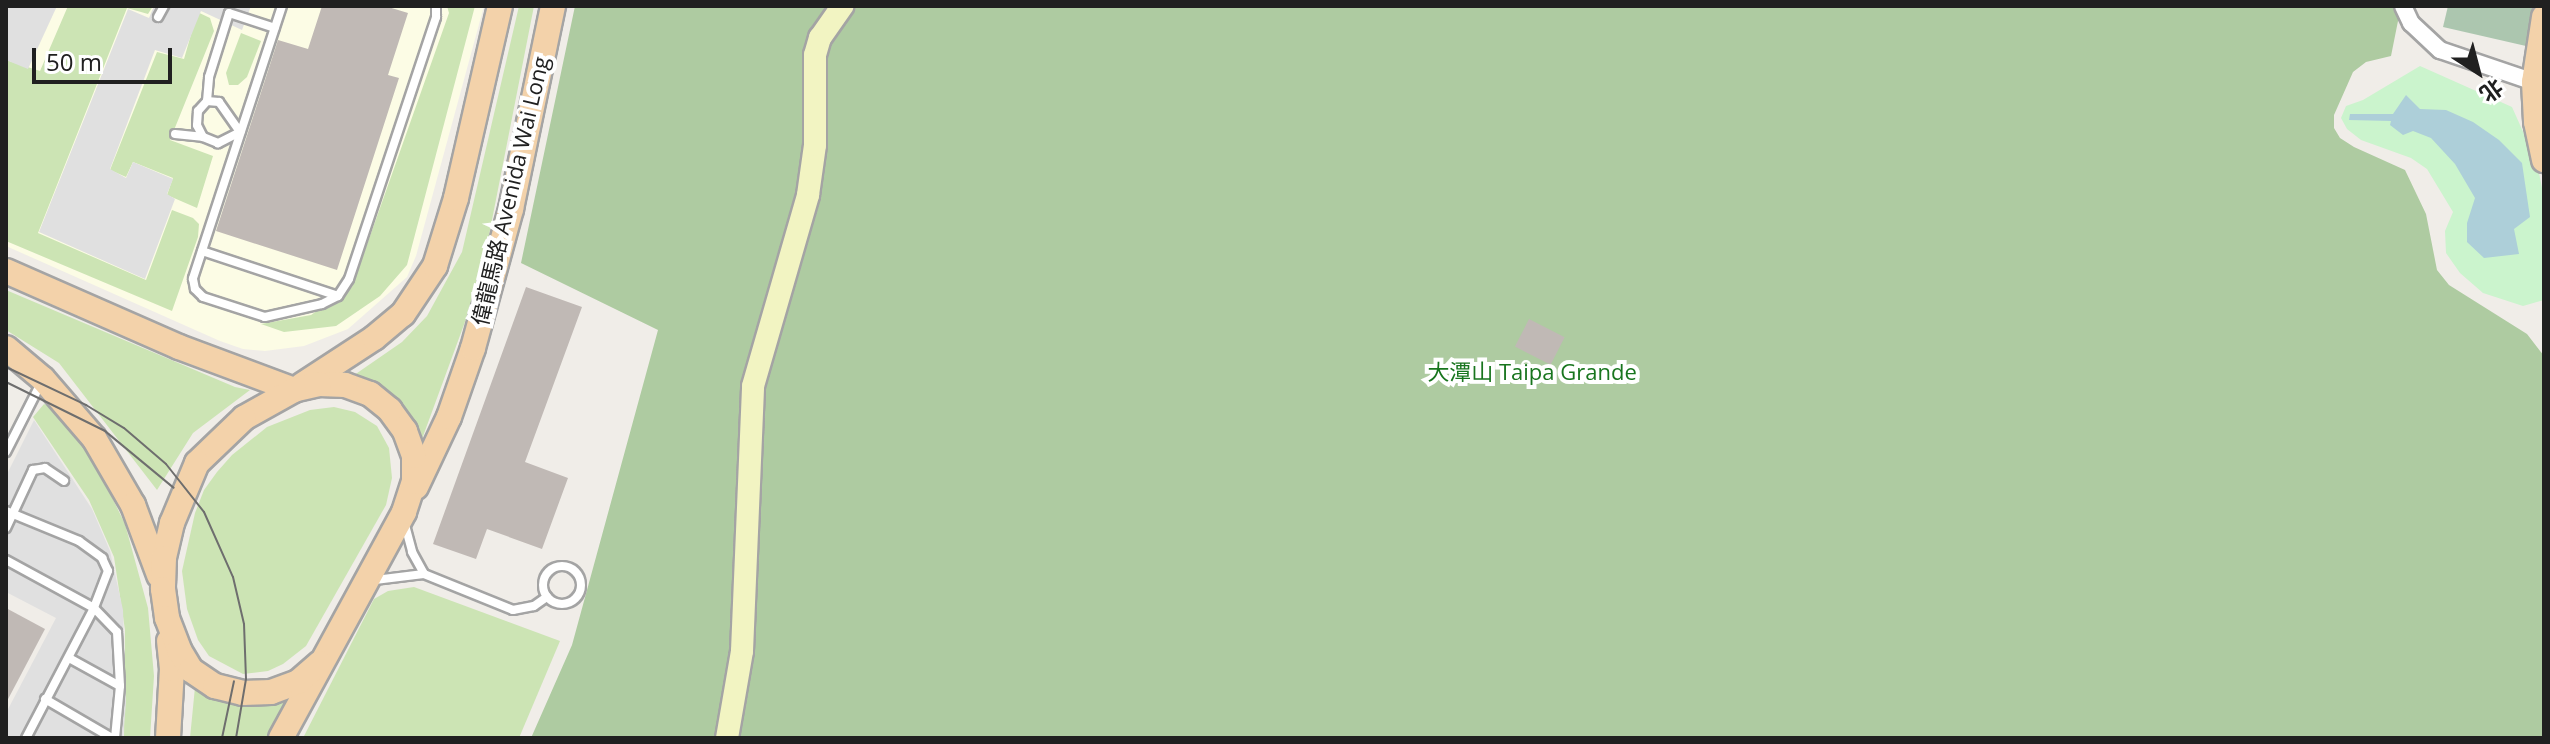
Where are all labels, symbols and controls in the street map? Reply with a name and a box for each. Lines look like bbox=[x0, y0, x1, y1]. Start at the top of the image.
scale bar bbox=[36, 32, 176, 82]
north arrow bbox=[2438, 32, 2518, 112]
text: 50 m bbox=[46, 45, 102, 78]
street label: 偉龍馬路 Avenida Wai Long bbox=[466, 54, 554, 328]
text: 北 bbox=[2474, 73, 2510, 110]
park label: 大潭山 Taipa Grande bbox=[1427, 359, 1637, 385]

